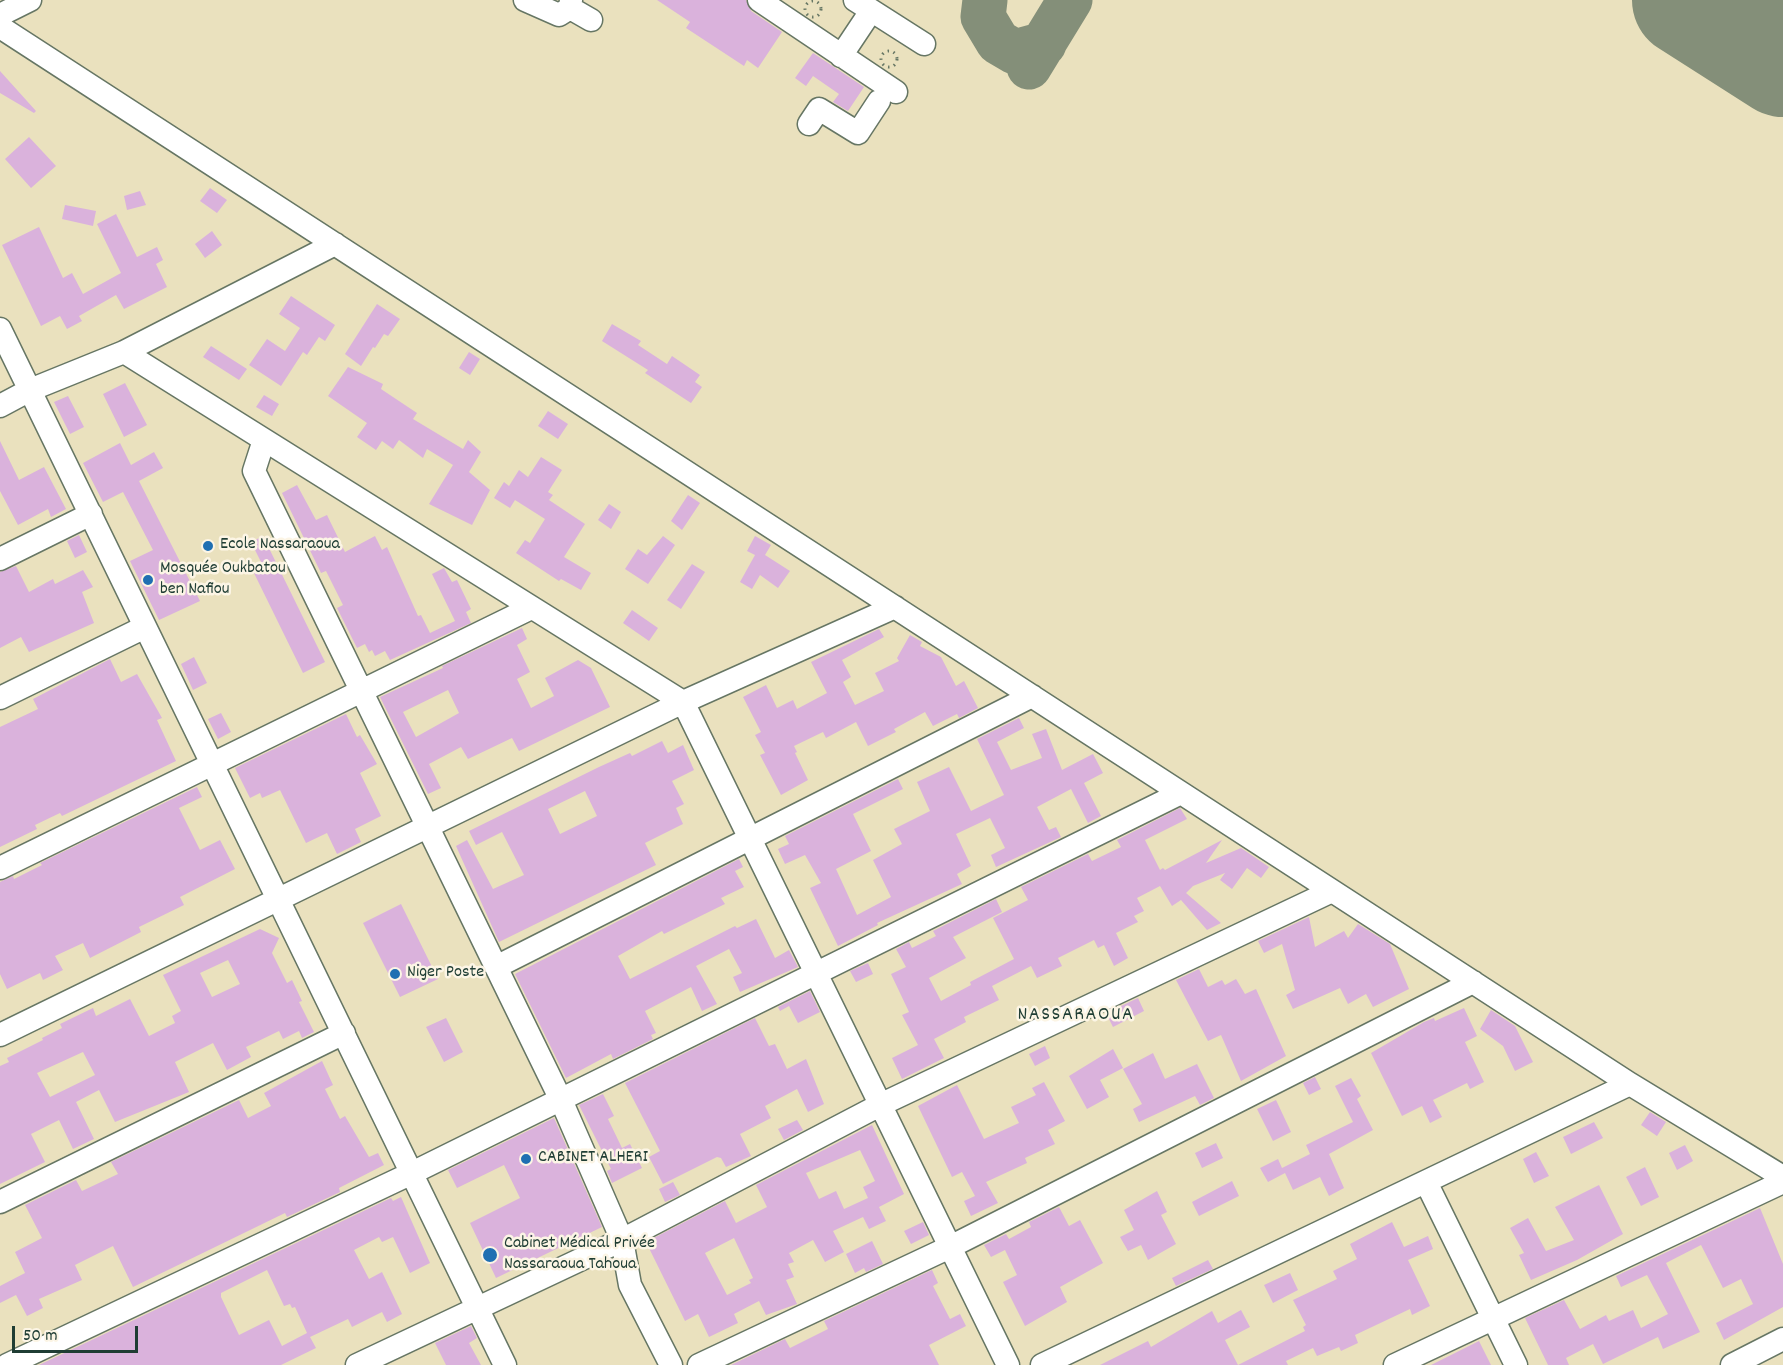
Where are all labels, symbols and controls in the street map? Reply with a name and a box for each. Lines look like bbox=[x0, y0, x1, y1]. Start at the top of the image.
place label: Ecole Nassaraoua bbox=[220, 535, 340, 557]
marker: Ecole Nassaraoua bbox=[201, 539, 215, 553]
place label: Mosquée Oukbatou ben Nafiou bbox=[160, 559, 286, 602]
marker: Mosquée Oukbatou ben Nafiou bbox=[141, 573, 155, 587]
place label: Niger Poste bbox=[407, 963, 484, 985]
marker: Niger Poste bbox=[388, 967, 402, 981]
district label: NASSARAOUA bbox=[1017, 1004, 1135, 1028]
place label: CABINET ALHERI bbox=[538, 1148, 648, 1170]
marker: CABINET ALHERI bbox=[519, 1152, 533, 1166]
place label: Cabinet Médical Privée Nassaraoua Tahoua bbox=[504, 1234, 655, 1276]
marker: Cabinet Médical Privée Nassaraoua Tahoua bbox=[481, 1246, 499, 1264]
scale bar bbox=[15, 1314, 141, 1352]
text: 50 m bbox=[23, 1324, 58, 1349]

